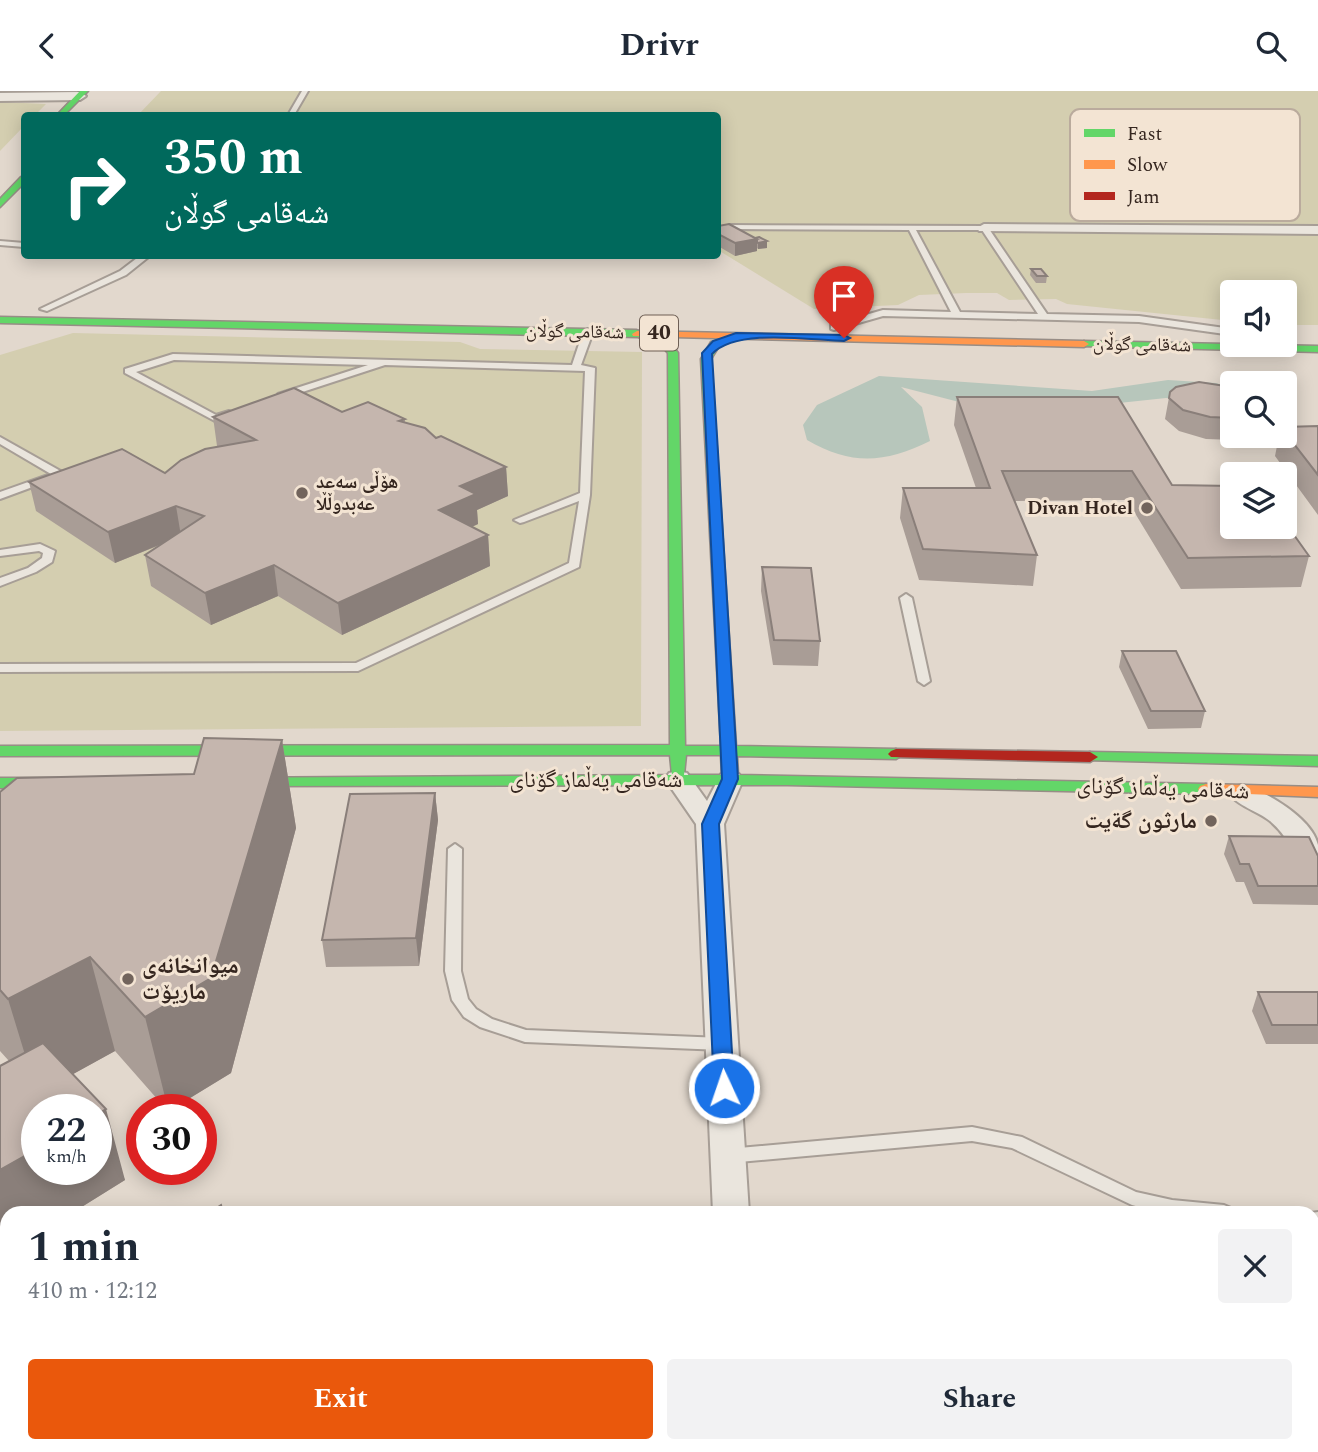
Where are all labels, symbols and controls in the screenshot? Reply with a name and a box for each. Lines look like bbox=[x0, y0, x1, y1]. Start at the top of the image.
text: Drivr bbox=[619, 21, 699, 70]
icon: back bbox=[28, 27, 66, 65]
icon: search bbox=[1252, 27, 1290, 65]
legend bbox=[1070, 109, 1300, 221]
text: Fast bbox=[1127, 120, 1163, 149]
text: 350 m bbox=[164, 121, 303, 196]
icon: right bbox=[49, 140, 140, 231]
text: Slow bbox=[1127, 151, 1168, 180]
text: Jam bbox=[1127, 183, 1159, 212]
text: شەقامی گوڵان bbox=[164, 189, 329, 238]
pin bbox=[814, 266, 874, 338]
icon: arrive bbox=[825, 277, 863, 315]
map controls bbox=[1220, 280, 1297, 539]
button: sound bbox=[1220, 280, 1297, 357]
road number: 40 bbox=[640, 315, 678, 351]
street label: شەقامی گوڵان bbox=[526, 317, 624, 347]
street label: شەقامی گوڵان bbox=[1093, 330, 1191, 360]
button: search bbox=[1220, 371, 1297, 448]
button: layers bbox=[1220, 462, 1297, 539]
place label: ھۆڵی سەعد عەبدوڵڵا bbox=[316, 468, 398, 519]
marker: ھۆڵی سەعد عەبدوڵڵا bbox=[294, 485, 310, 501]
place label: Divan Hotel bbox=[1027, 494, 1133, 523]
marker: Divan Hotel bbox=[1139, 500, 1155, 516]
street label: شەقامی یەڵماز گۆنای bbox=[510, 763, 682, 798]
street label: شەقامی یەڵماز گۆنای bbox=[1076, 768, 1250, 810]
place label: مارثون گةيت bbox=[1084, 804, 1197, 839]
marker: مارثون گةيت bbox=[1203, 813, 1219, 829]
place label: میوانخانەی ماریۆت bbox=[142, 949, 239, 1010]
marker: میوانخانەی ماریۆت bbox=[120, 971, 136, 987]
position arrow bbox=[687, 1051, 761, 1125]
speed limit sign: 30 bbox=[126, 1094, 217, 1185]
text: 22 bbox=[47, 1104, 86, 1157]
text: km/h bbox=[46, 1143, 87, 1170]
text: 1 min bbox=[28, 1216, 140, 1279]
button: close bbox=[1218, 1229, 1292, 1303]
text: 410 m · 12:12 bbox=[28, 1274, 157, 1309]
button: Exit bbox=[28, 1359, 653, 1439]
button: Share bbox=[667, 1359, 1292, 1439]

